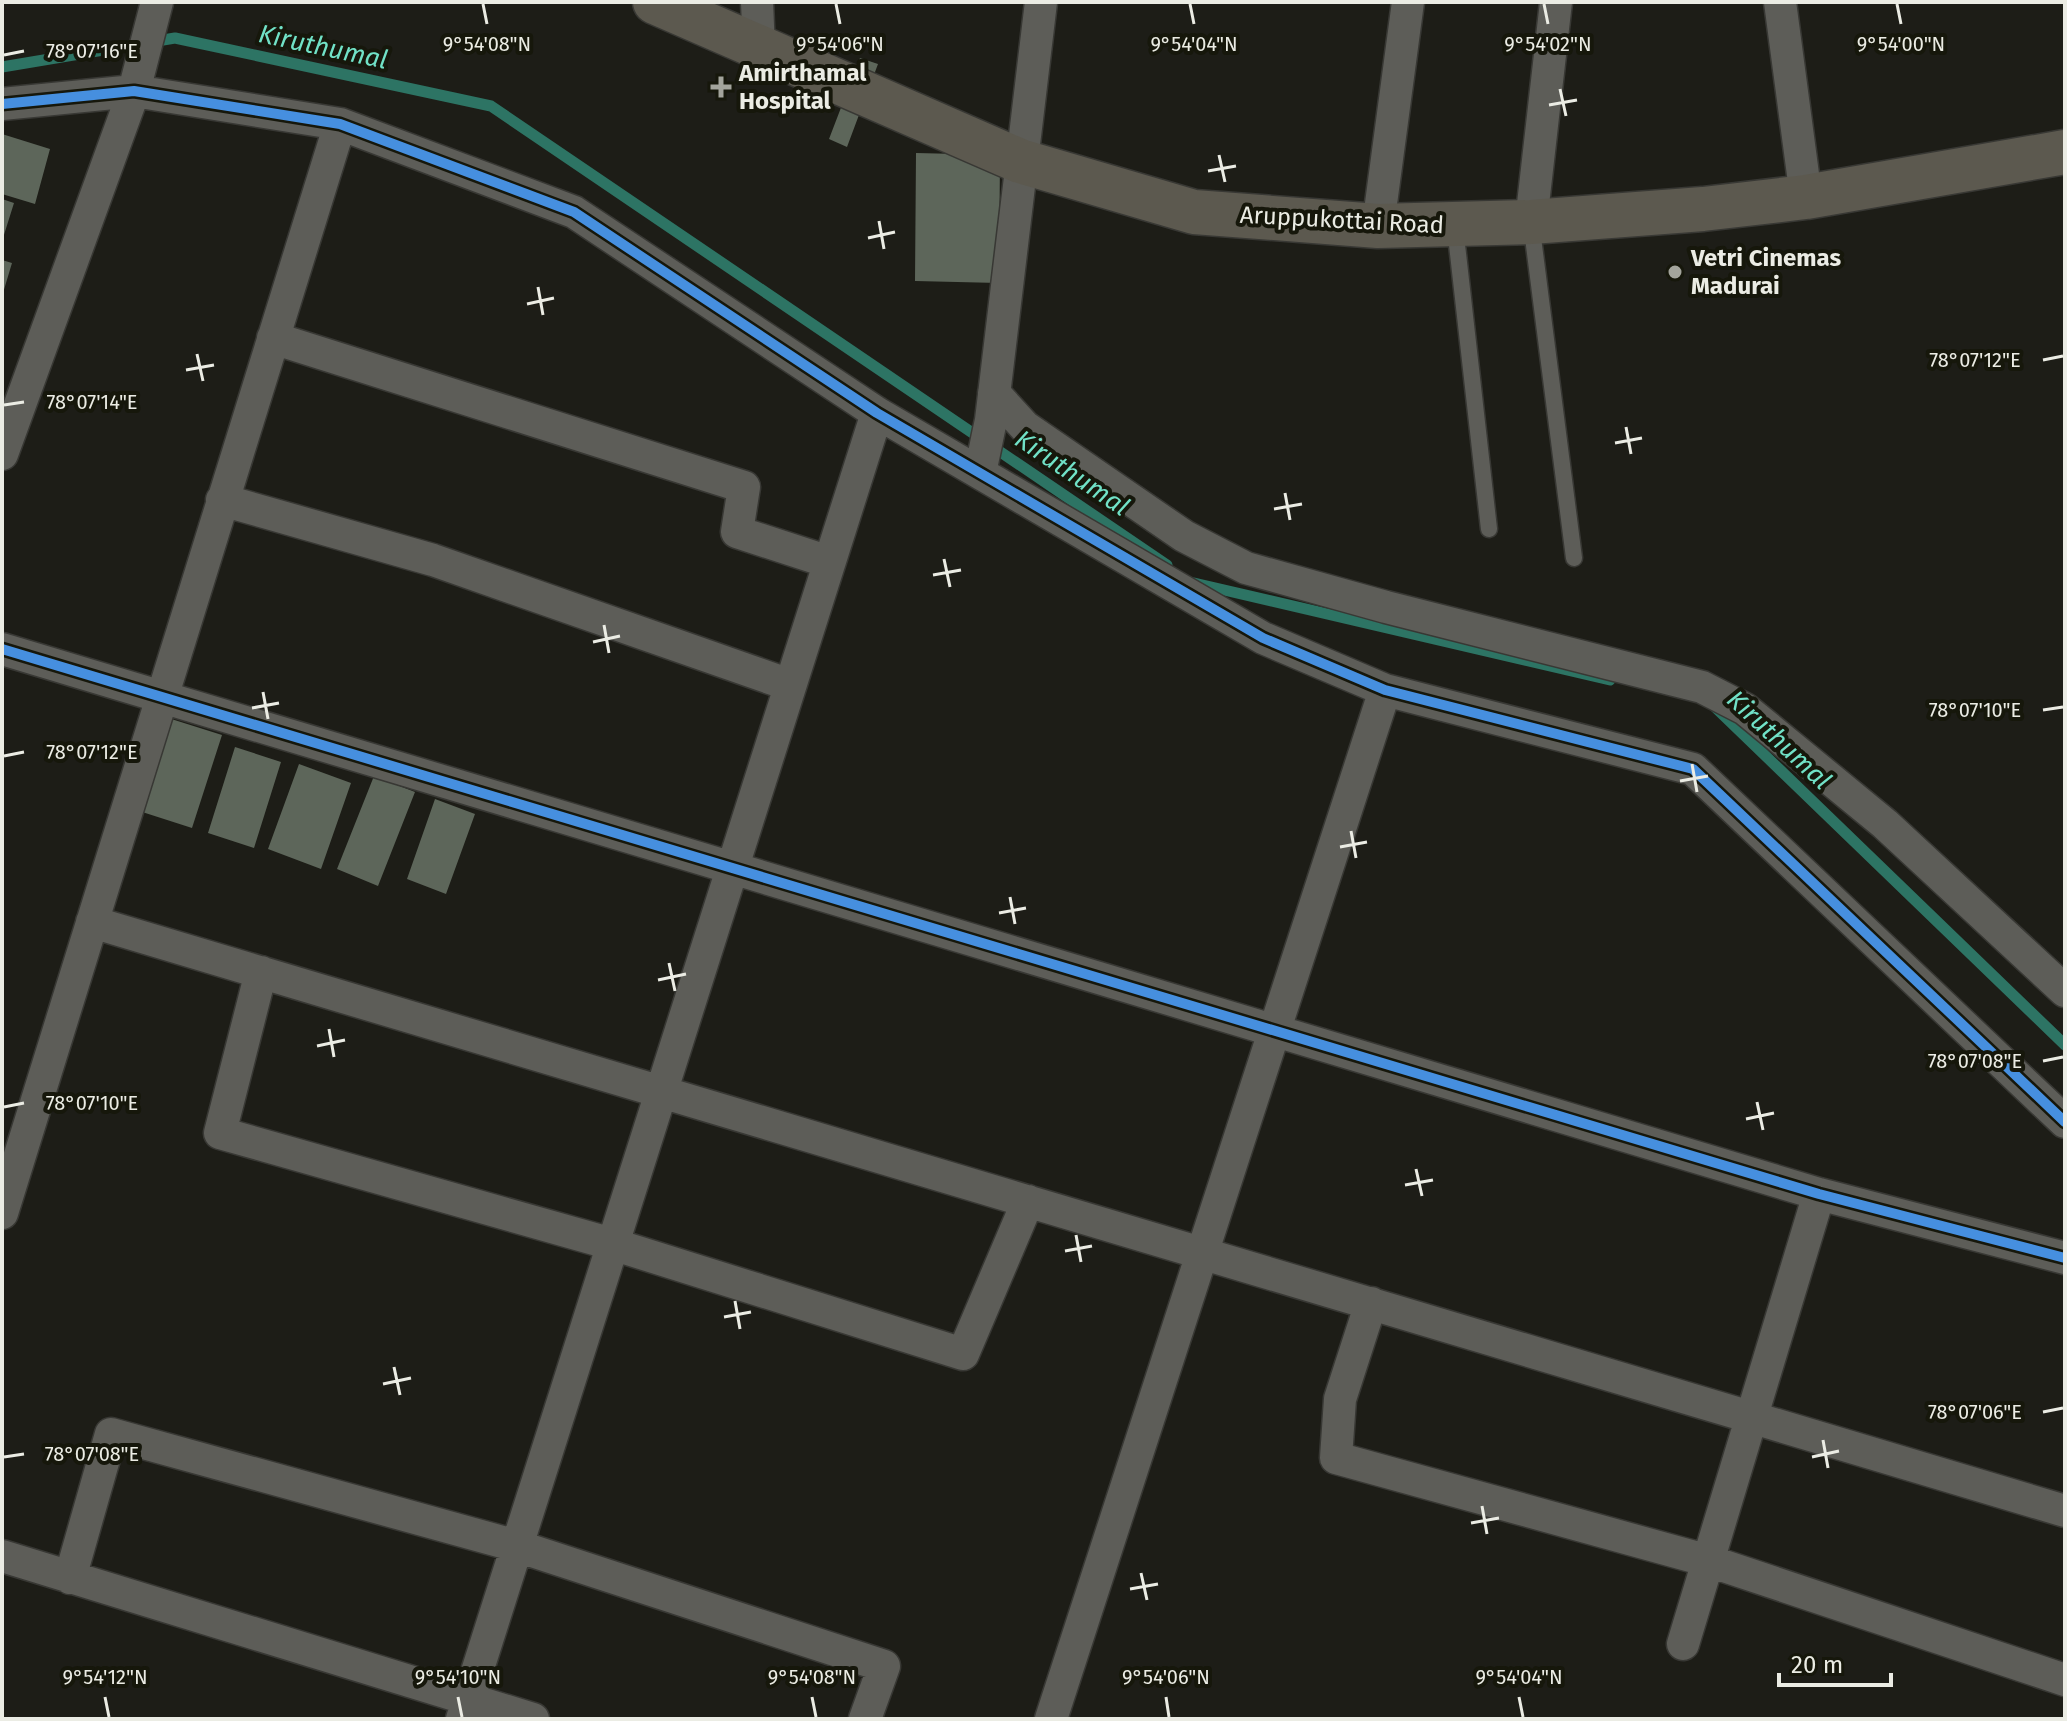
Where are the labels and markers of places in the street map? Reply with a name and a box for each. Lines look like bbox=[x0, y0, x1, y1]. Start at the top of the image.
place label: Amirthamal Hospital bbox=[738, 59, 867, 115]
marker: Amirthamal Hospital bbox=[710, 76, 732, 98]
place label: Vetri Cinemas Madurai bbox=[1690, 244, 1842, 300]
marker: Vetri Cinemas Madurai bbox=[1666, 263, 1684, 281]

